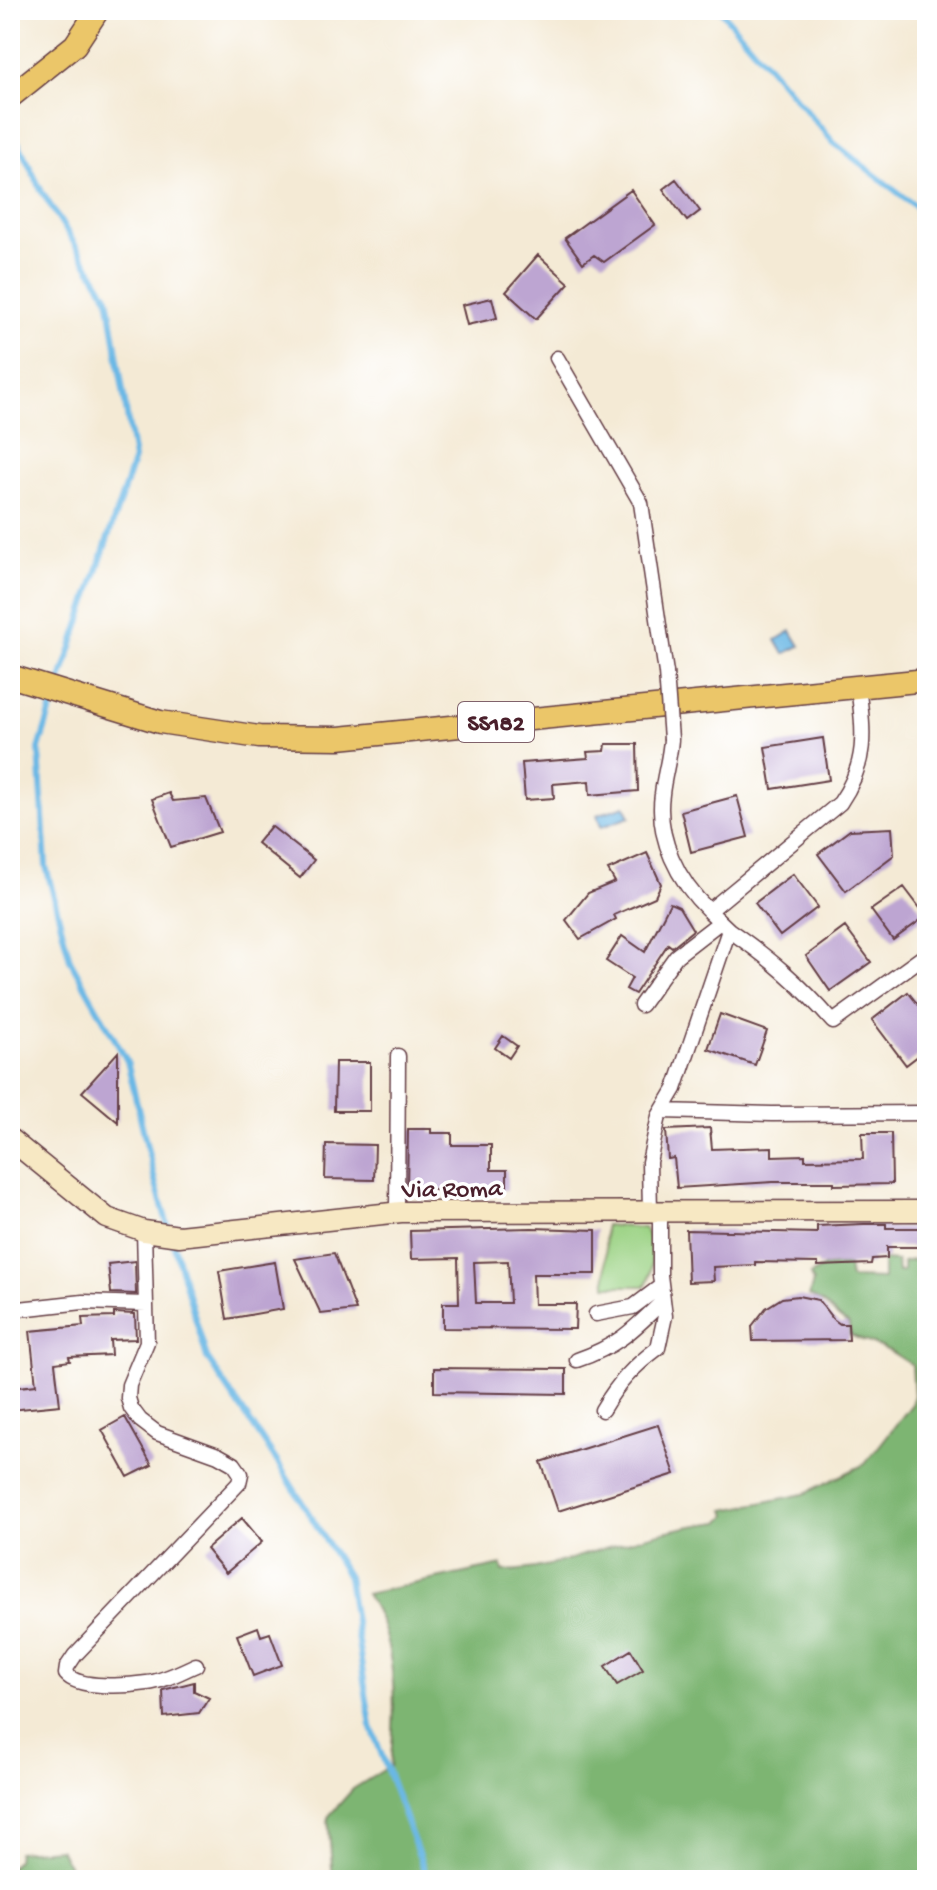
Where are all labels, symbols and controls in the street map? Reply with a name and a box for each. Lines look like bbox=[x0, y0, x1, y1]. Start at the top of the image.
road number: SS182 bbox=[458, 702, 534, 742]
street label: Via Roma bbox=[400, 1175, 504, 1208]

